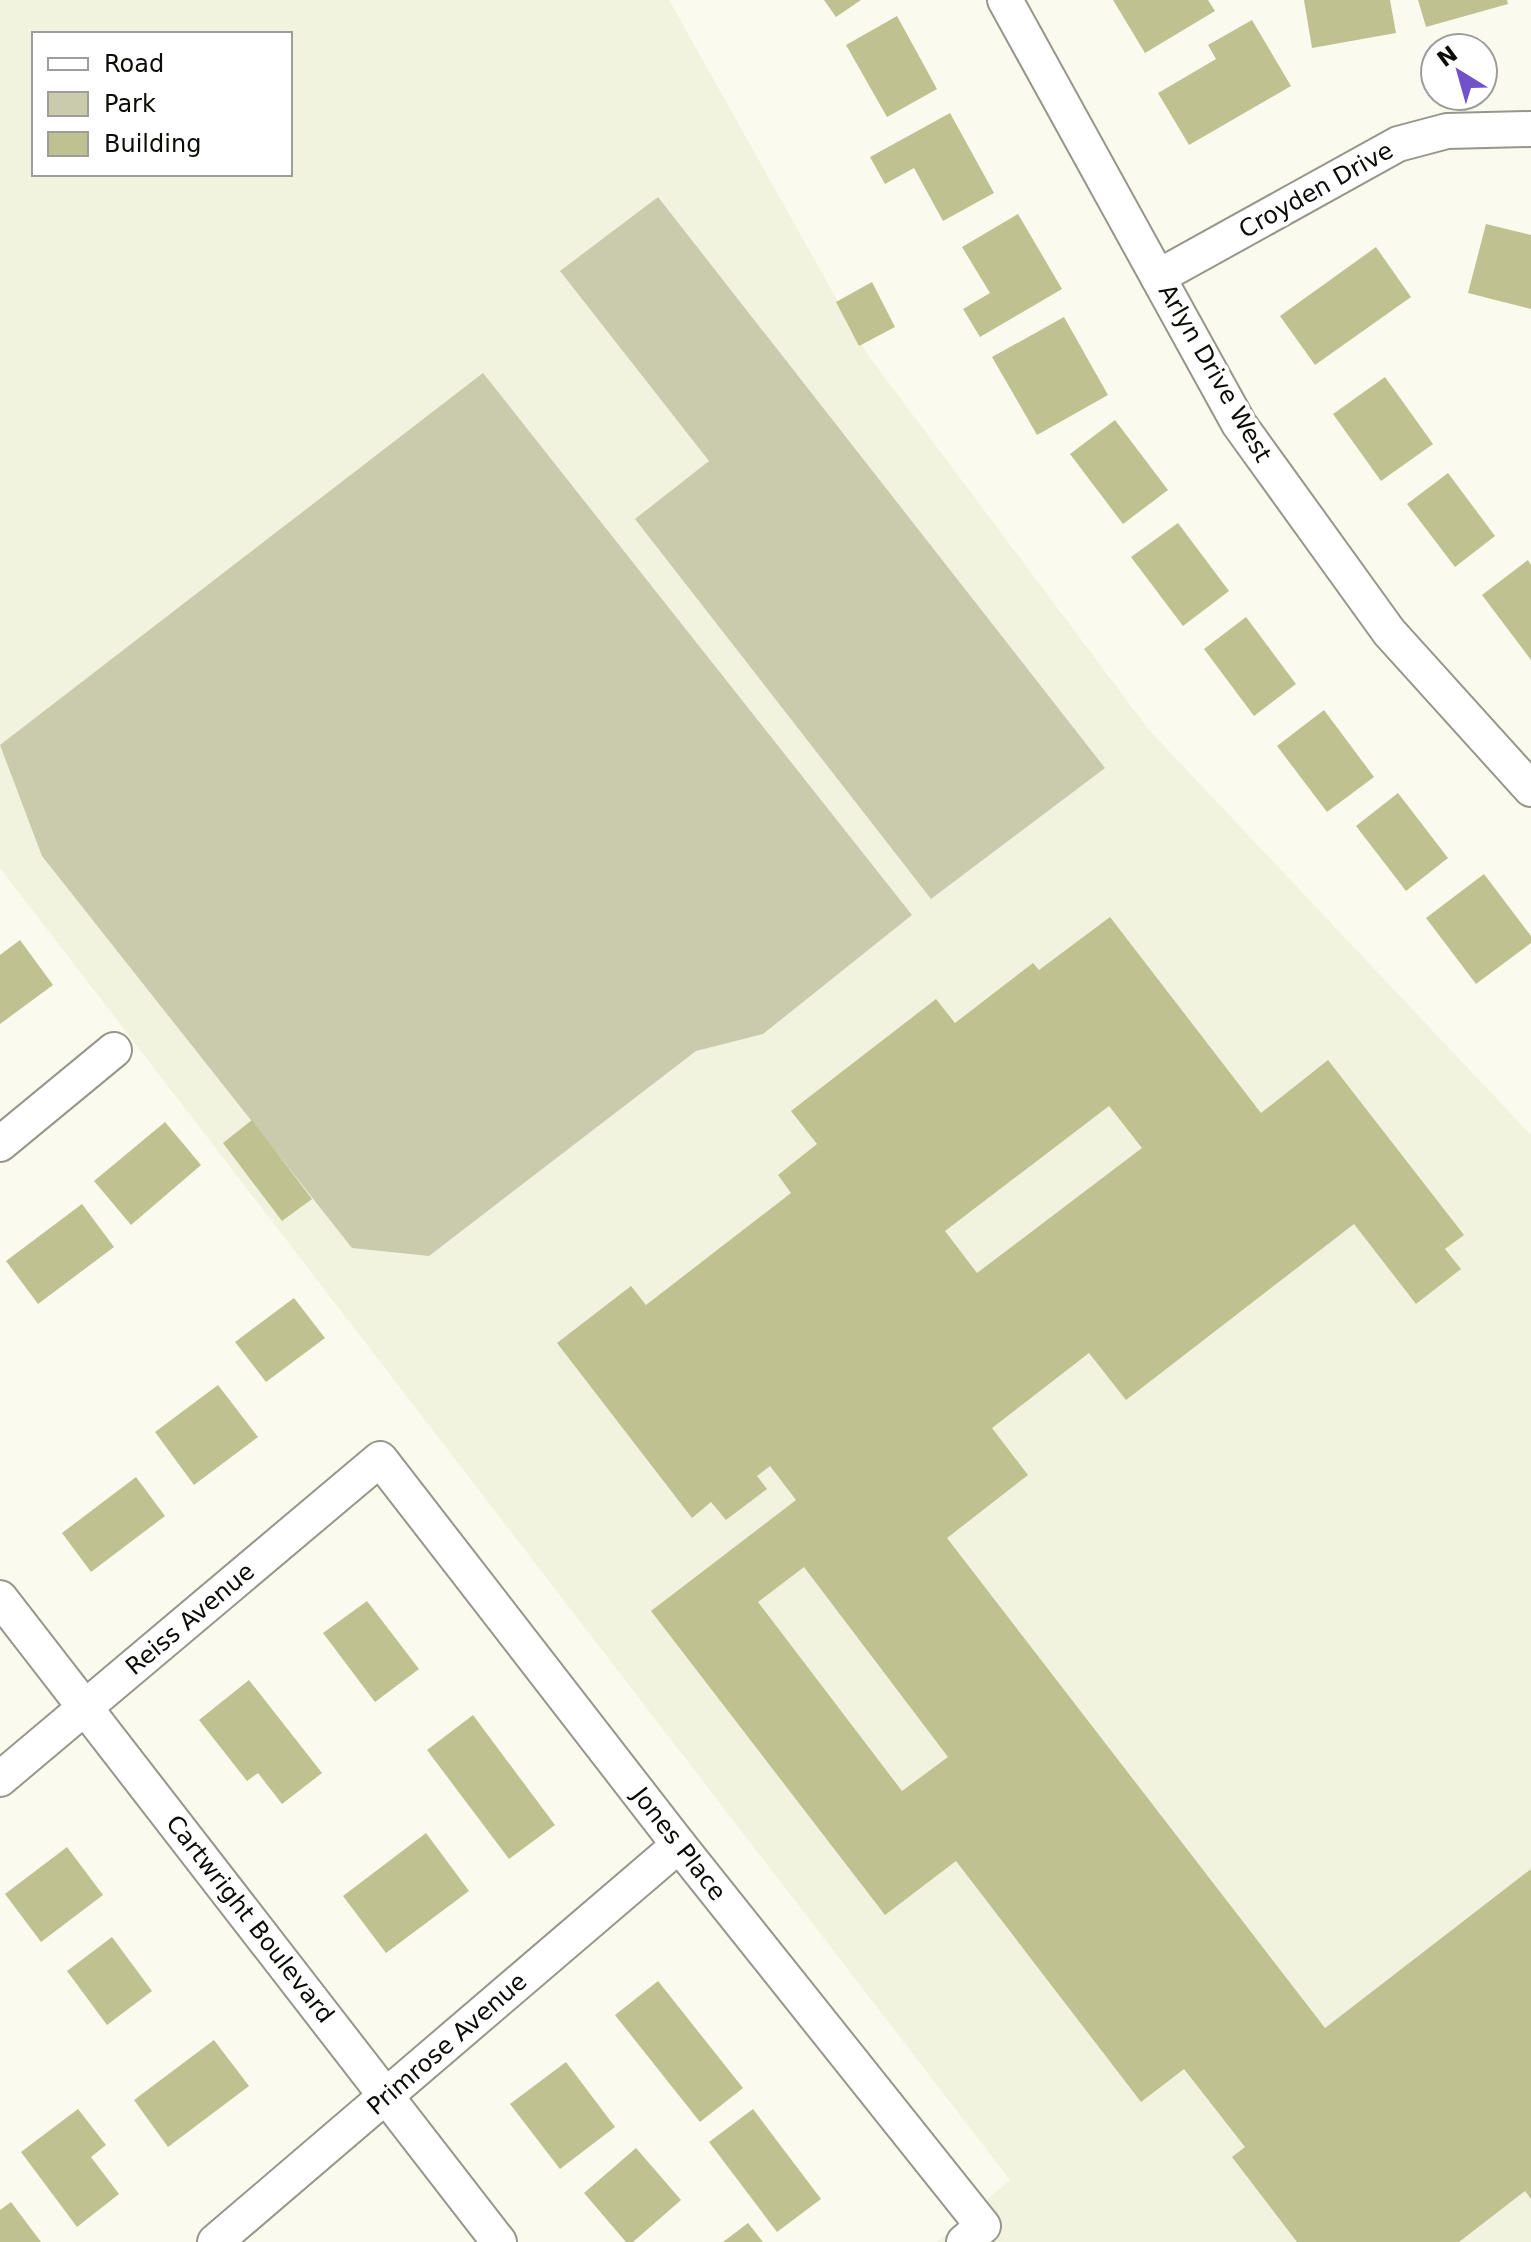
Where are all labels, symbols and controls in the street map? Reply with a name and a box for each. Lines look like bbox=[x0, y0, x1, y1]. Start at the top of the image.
legend bbox=[32, 32, 292, 176]
north arrow bbox=[1419, 32, 1499, 112]
text: N bbox=[1432, 41, 1462, 72]
text: Road bbox=[104, 50, 164, 78]
text: Park bbox=[104, 90, 156, 118]
text: Building bbox=[104, 130, 201, 158]
street label: Croyden Drive bbox=[1234, 136, 1398, 244]
street label: Arlyn Drive West bbox=[1153, 279, 1277, 467]
street label: Reiss Avenue bbox=[120, 1557, 260, 1681]
street label: Jones Place bbox=[625, 1780, 732, 1906]
street label: Cartwright Boulevard bbox=[160, 1810, 340, 2028]
street label: Primrose Avenue bbox=[362, 1967, 532, 2121]

